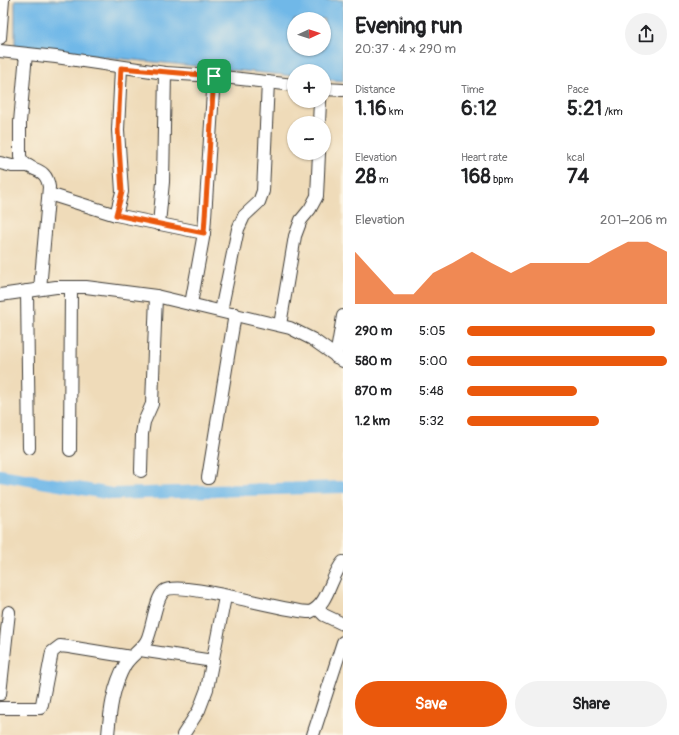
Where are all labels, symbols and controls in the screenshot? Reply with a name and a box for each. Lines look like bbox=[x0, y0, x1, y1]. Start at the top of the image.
north arrow bbox=[287, 12, 331, 56]
map controls bbox=[287, 12, 331, 160]
text: Evening run bbox=[355, 12, 463, 40]
button: share bbox=[625, 13, 667, 55]
text: 20:37 · 4 × 290 m bbox=[355, 41, 456, 57]
pin bbox=[197, 59, 231, 93]
button: + bbox=[287, 64, 331, 108]
icon: arrive bbox=[203, 65, 225, 87]
text: Distance bbox=[355, 83, 395, 96]
text: Time bbox=[461, 83, 484, 96]
text: Pace bbox=[567, 83, 589, 96]
text: 1.16 bbox=[355, 96, 387, 121]
text: 6:12 bbox=[461, 96, 497, 121]
text: 5:21 bbox=[567, 96, 602, 121]
text: km bbox=[387, 105, 403, 118]
text: /km bbox=[602, 105, 623, 118]
button: − bbox=[287, 116, 331, 160]
text: Elevation bbox=[355, 151, 397, 164]
text: Heart rate bbox=[461, 151, 507, 164]
text: kcal bbox=[567, 151, 585, 164]
text: 28 bbox=[355, 164, 376, 189]
text: 168 bbox=[461, 164, 491, 189]
text: 74 bbox=[567, 164, 589, 189]
text: m bbox=[376, 173, 388, 186]
text: bpm bbox=[491, 173, 513, 186]
text: Elevation bbox=[355, 212, 405, 228]
text: 201–206 m bbox=[600, 212, 667, 228]
text: 290 m bbox=[355, 323, 392, 339]
text: 5:05 bbox=[419, 323, 445, 339]
text: 580 m bbox=[355, 353, 392, 369]
text: 5:00 bbox=[419, 353, 447, 369]
text: 870 m bbox=[355, 383, 392, 399]
text: 5:48 bbox=[419, 383, 444, 399]
text: 1.2 km bbox=[355, 413, 390, 429]
text: 5:32 bbox=[419, 413, 444, 429]
button: Save bbox=[355, 681, 507, 727]
button: Share bbox=[515, 681, 667, 727]

